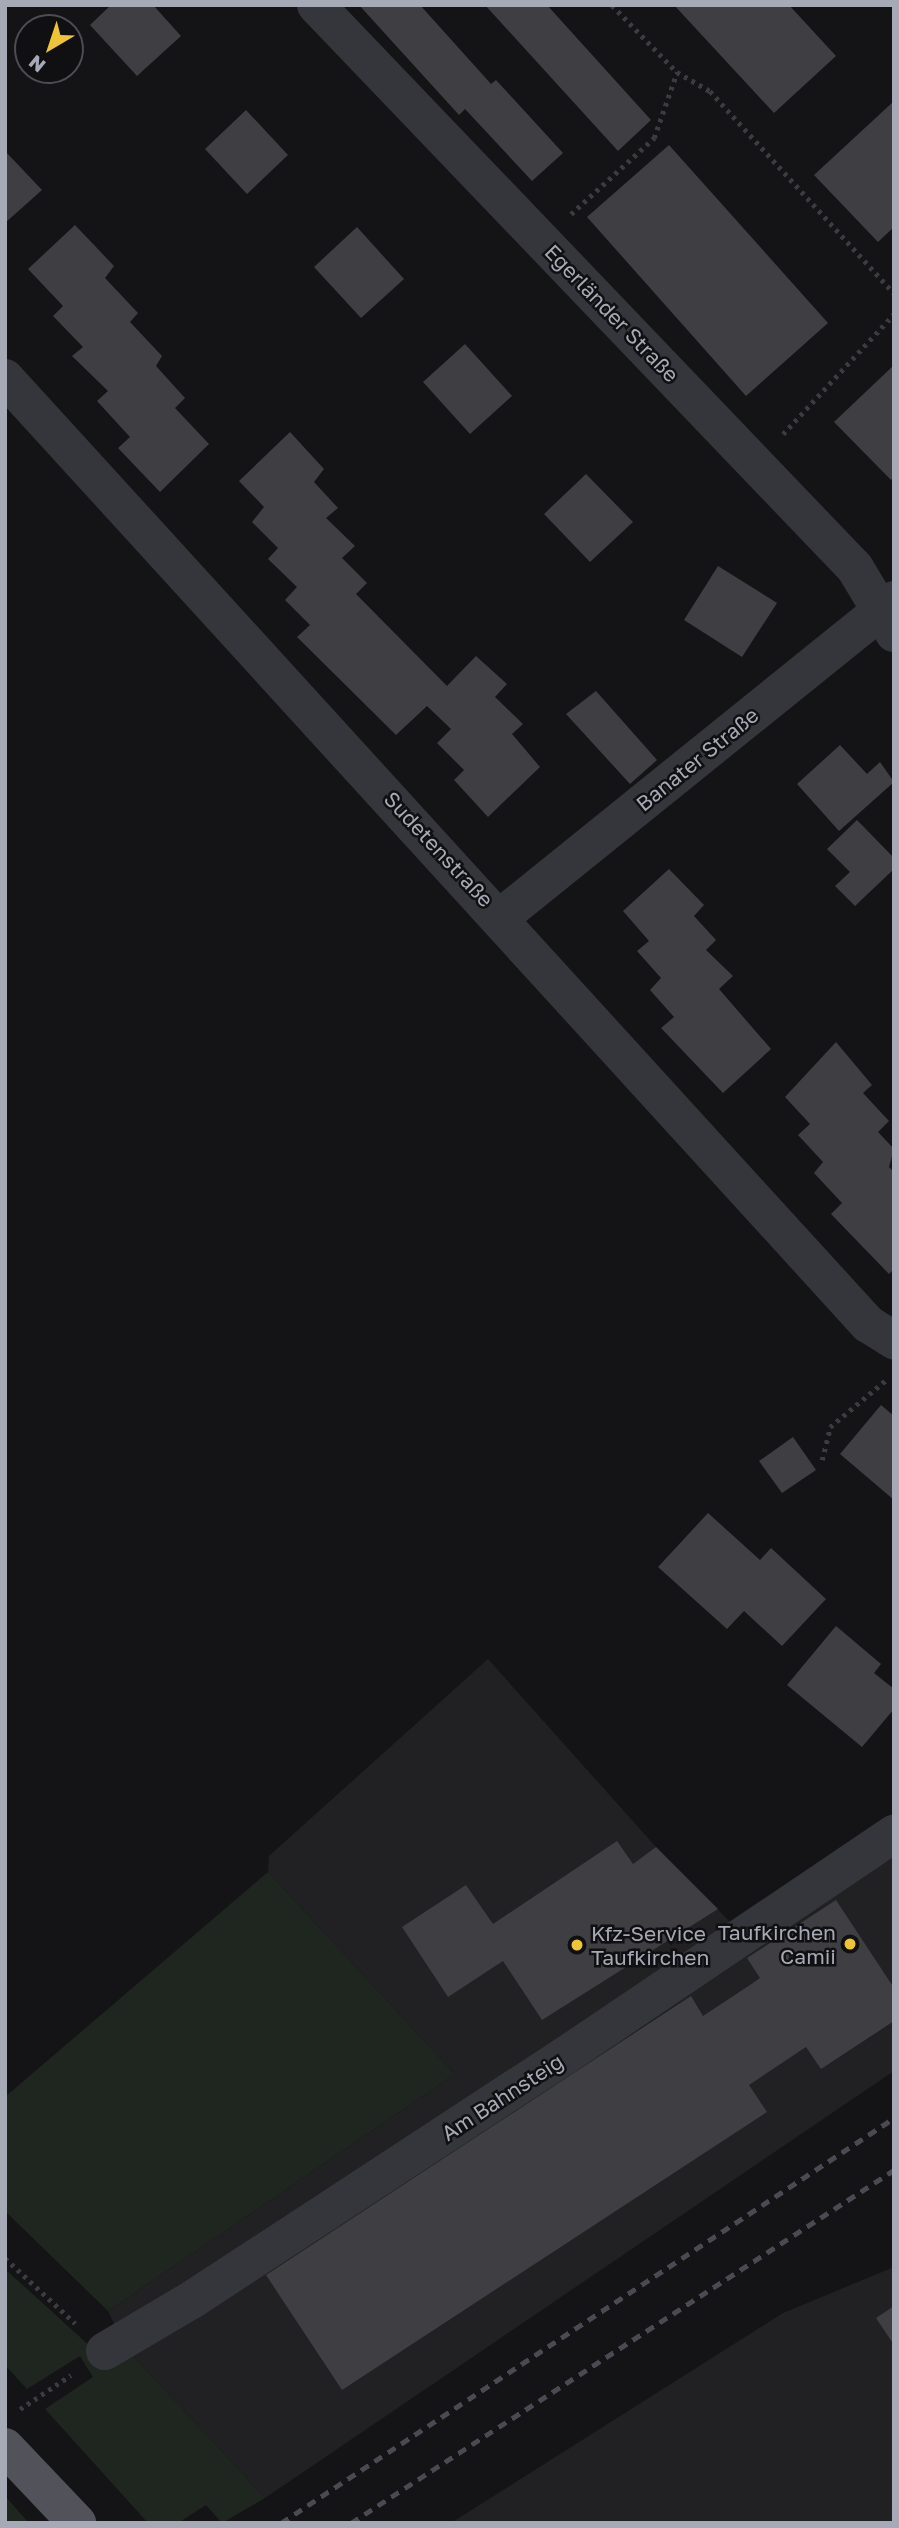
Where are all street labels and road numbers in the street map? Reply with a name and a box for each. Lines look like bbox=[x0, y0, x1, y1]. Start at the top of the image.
street label: Egerländer Straße bbox=[540, 239, 684, 387]
street label: Banater Straße bbox=[631, 702, 763, 816]
street label: Sudetenstraße bbox=[379, 786, 499, 912]
street label: Am Bahnsteig bbox=[436, 2048, 568, 2146]

